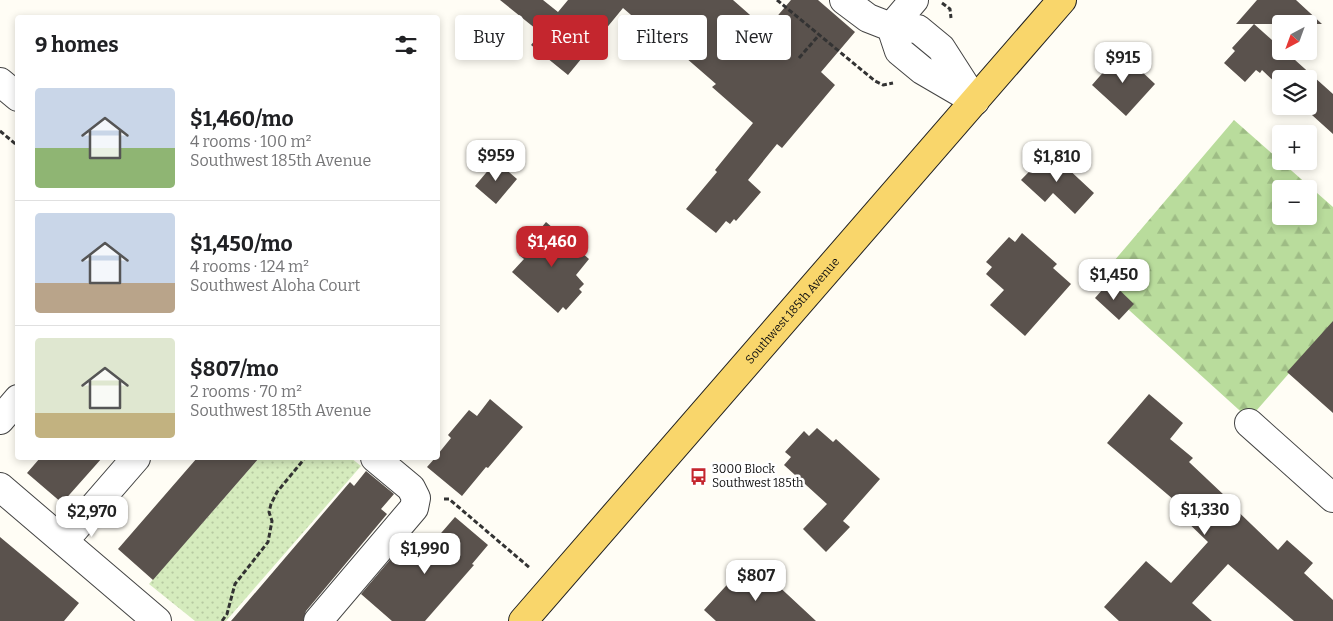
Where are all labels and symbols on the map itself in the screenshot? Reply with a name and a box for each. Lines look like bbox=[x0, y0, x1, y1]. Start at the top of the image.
north arrow bbox=[1272, 15, 1318, 60]
pin: $915 bbox=[1093, 42, 1153, 84]
pin: $959 bbox=[466, 140, 526, 182]
pin: $1,810 bbox=[1016, 140, 1098, 183]
pin: $1,460 bbox=[511, 226, 593, 268]
street label: Southwest 185th Avenue bbox=[742, 255, 842, 367]
pin: $1,450 bbox=[1073, 258, 1155, 301]
place label: 3000 Block Southwest 185th bbox=[712, 462, 804, 490]
bus stop icon: 3000 Block Southwest 185th bbox=[688, 466, 708, 486]
pin: $1,330 bbox=[1164, 494, 1246, 536]
pin: $2,970 bbox=[51, 496, 133, 538]
pin: $1,990 bbox=[384, 532, 466, 575]
pin: $807 bbox=[726, 560, 786, 602]

